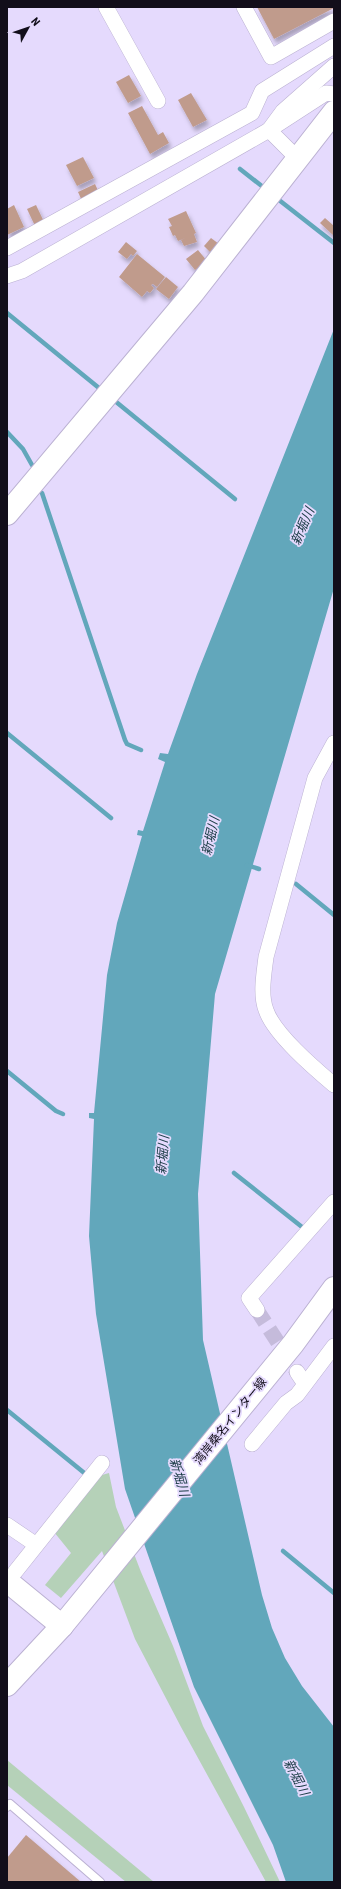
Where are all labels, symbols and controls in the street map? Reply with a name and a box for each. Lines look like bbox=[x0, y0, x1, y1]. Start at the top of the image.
north arrow bbox=[8, 8, 48, 48]
text: N bbox=[28, 15, 43, 29]
water label: 新堀川 bbox=[288, 503, 318, 547]
water label: 新堀川 bbox=[199, 813, 223, 857]
water label: 新堀川 bbox=[153, 1133, 172, 1175]
street label: 湾岸桑名インター線 bbox=[191, 1375, 269, 1467]
water label: 新堀川 bbox=[167, 1456, 193, 1500]
water label: 新堀川 bbox=[281, 1756, 313, 1800]

